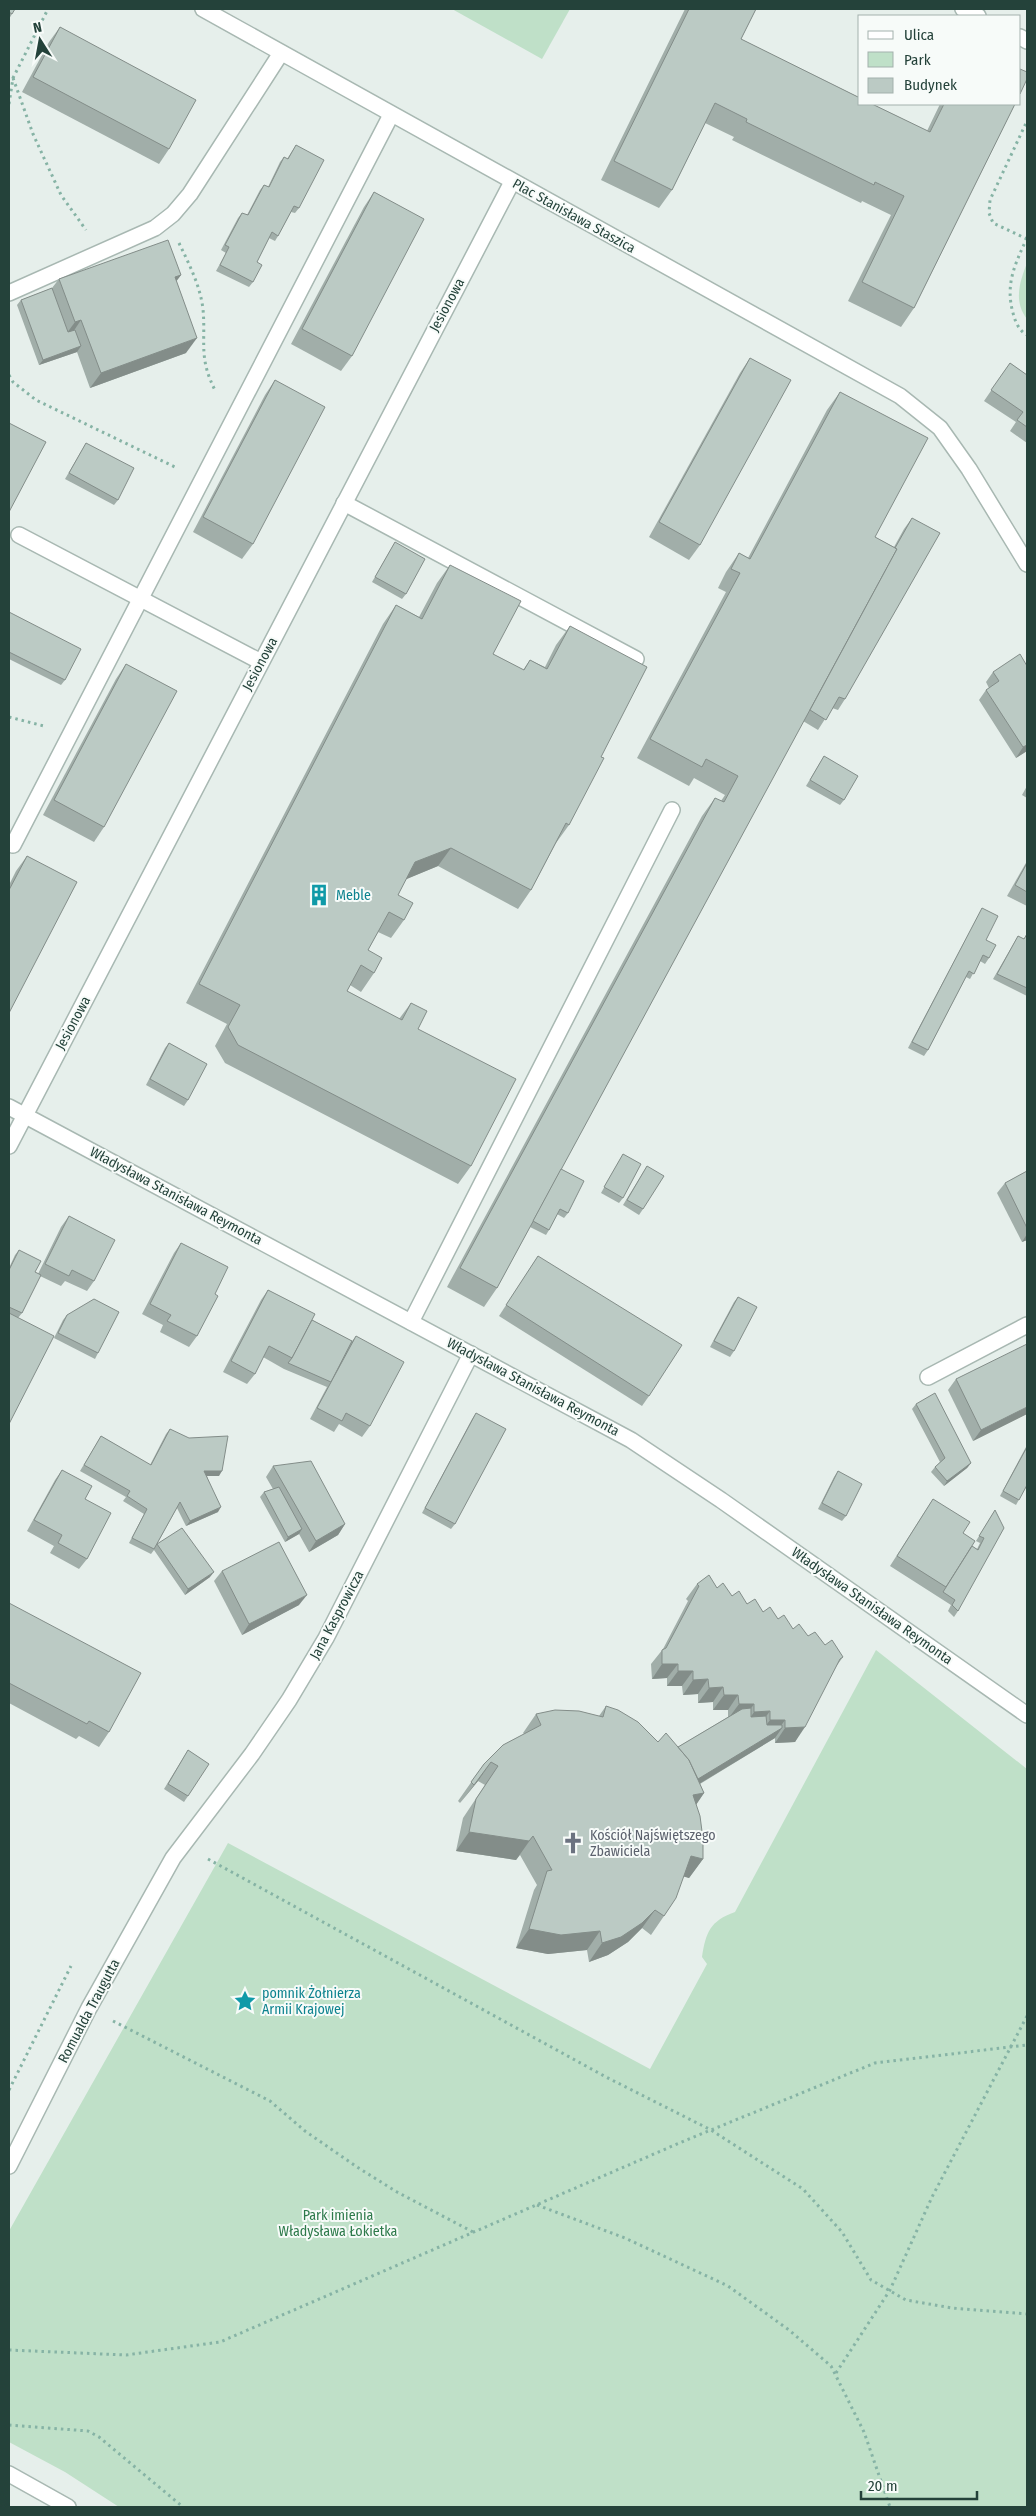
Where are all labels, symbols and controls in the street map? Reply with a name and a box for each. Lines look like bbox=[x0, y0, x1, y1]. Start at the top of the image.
north arrow bbox=[15, 15, 65, 65]
legend bbox=[858, 15, 1021, 105]
text: N bbox=[32, 19, 43, 37]
text: Ulica bbox=[904, 26, 934, 44]
text: Park bbox=[904, 51, 931, 69]
text: Budynek bbox=[904, 76, 957, 94]
street label: Plac Stanisława Staszica bbox=[510, 175, 638, 257]
street label: Jesionowa bbox=[426, 275, 468, 335]
street label: Jesionowa bbox=[239, 634, 281, 694]
building icon: Meble bbox=[306, 882, 332, 908]
place label: Meble bbox=[336, 887, 371, 904]
street label: Jesionowa bbox=[52, 993, 94, 1053]
street label: Władysława Stanisława Reymonta bbox=[87, 1143, 265, 1249]
street label: Władysława Stanisława Reymonta bbox=[444, 1334, 622, 1440]
street label: Władysława Stanisława Reymonta bbox=[788, 1544, 956, 1668]
street label: Jana Kasprowicza bbox=[306, 1567, 368, 1662]
place label: Kościół Najświętszego Zbawiciela bbox=[590, 1827, 716, 1860]
church icon: Kościół Najświętszego Zbawiciela bbox=[560, 1830, 586, 1856]
street label: Romualda Traugutta bbox=[54, 1956, 124, 2066]
place label: pomnik Żołnierza Armii Krajowej bbox=[262, 1985, 361, 2018]
place icon: pomnik Żołnierza Armii Krajowej bbox=[232, 1988, 258, 2014]
park label: Park imienia Władysława Łokietka bbox=[279, 2207, 398, 2240]
scale bar bbox=[861, 2468, 977, 2500]
text: 20 m bbox=[868, 2477, 898, 2495]

